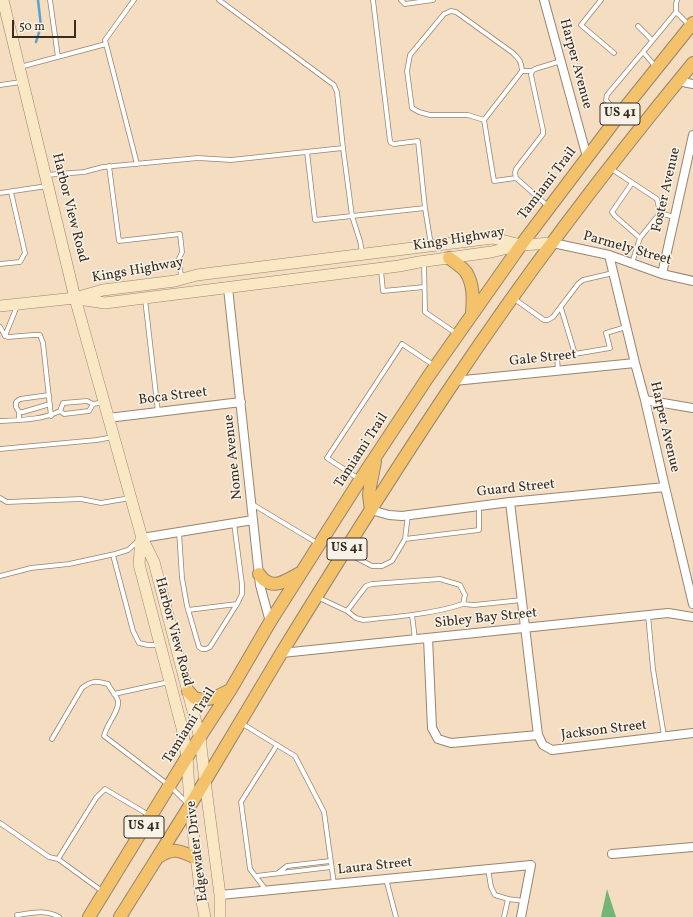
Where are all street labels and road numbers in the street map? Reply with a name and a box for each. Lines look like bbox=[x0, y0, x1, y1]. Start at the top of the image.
street label: Harper Avenue bbox=[555, 17, 595, 111]
road number: US 41 bbox=[600, 103, 640, 125]
street label: Tamiami Trail bbox=[515, 145, 581, 223]
street label: Foster Avenue bbox=[649, 146, 685, 234]
street label: Harbor View Road bbox=[47, 152, 91, 264]
street label: Kings Highway bbox=[412, 224, 506, 256]
street label: Parmely Street bbox=[581, 228, 673, 270]
street label: Kings Highway bbox=[91, 255, 185, 287]
street label: Gale Street bbox=[509, 347, 577, 371]
street label: Harper Avenue bbox=[645, 380, 683, 474]
street label: Boca Street bbox=[138, 384, 208, 410]
street label: Tamiami Trail bbox=[331, 410, 393, 492]
street label: Nome Avenue bbox=[221, 414, 247, 500]
street label: Guard Street bbox=[476, 477, 556, 501]
road number: US 41 bbox=[327, 538, 367, 560]
street label: Harbor View Road bbox=[150, 576, 196, 688]
street label: Sibley Bay Street bbox=[434, 605, 538, 633]
street label: Tamiami Trail bbox=[160, 685, 220, 767]
street label: Jackson Street bbox=[560, 717, 648, 745]
street label: Edgewater Drive bbox=[183, 799, 213, 903]
road number: US 41 bbox=[124, 816, 164, 838]
street label: Laura Street bbox=[337, 855, 413, 879]

